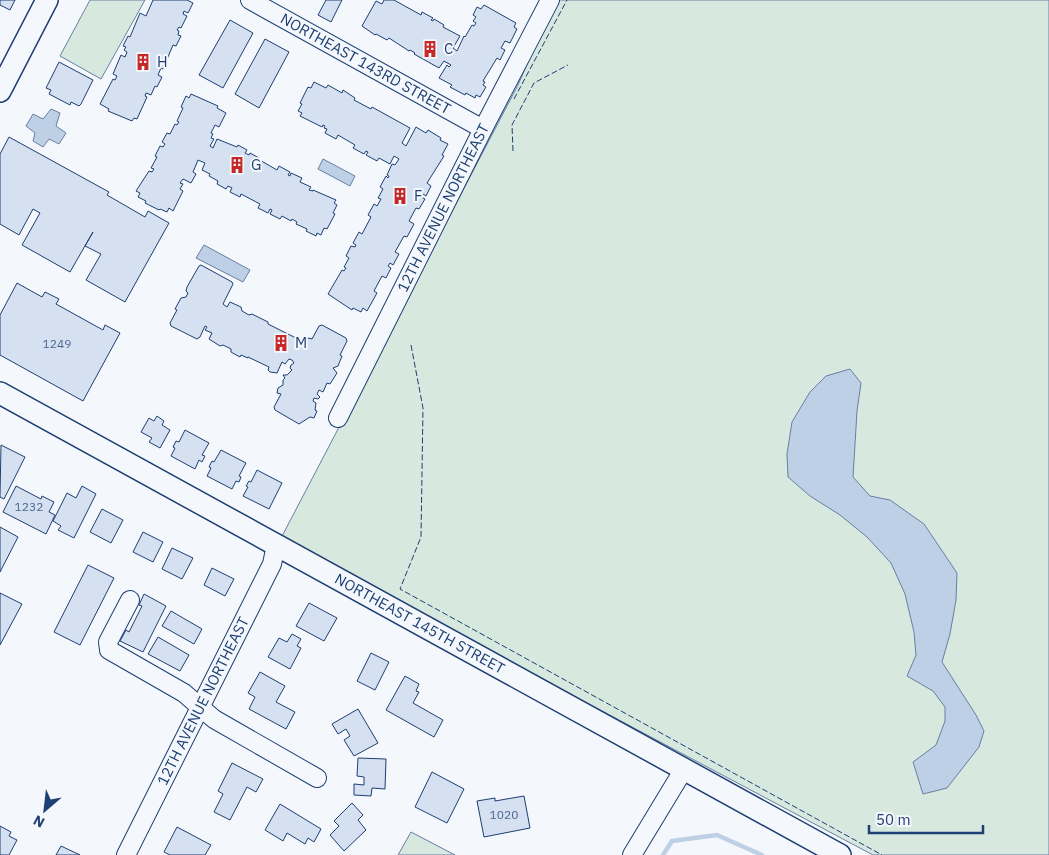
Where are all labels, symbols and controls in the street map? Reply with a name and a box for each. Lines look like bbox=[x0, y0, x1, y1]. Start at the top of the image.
street label: NORTHEAST 143RD STREET bbox=[277, 9, 455, 118]
building icon: C bbox=[420, 39, 440, 59]
place label: C bbox=[444, 39, 453, 58]
building icon: H bbox=[133, 52, 153, 72]
place label: H bbox=[157, 52, 168, 71]
street label: 12TH AVENUE NORTHEAST bbox=[393, 120, 493, 295]
building icon: G bbox=[227, 155, 247, 175]
place label: G bbox=[251, 155, 261, 174]
building icon: F bbox=[390, 186, 410, 206]
place label: F bbox=[414, 186, 422, 205]
building icon: M bbox=[271, 333, 291, 353]
place label: M bbox=[295, 333, 307, 352]
house number: 1249 bbox=[43, 336, 71, 351]
house number: 1232 bbox=[15, 499, 43, 514]
street label: NORTHEAST 145TH STREET bbox=[332, 569, 509, 678]
street label: 12TH AVENUE NORTHEAST bbox=[152, 613, 253, 788]
north arrow bbox=[20, 785, 70, 835]
scale bar bbox=[869, 802, 983, 834]
house number: 1020 bbox=[490, 807, 518, 822]
text: 50 m bbox=[876, 810, 911, 829]
text: N bbox=[30, 811, 48, 832]

